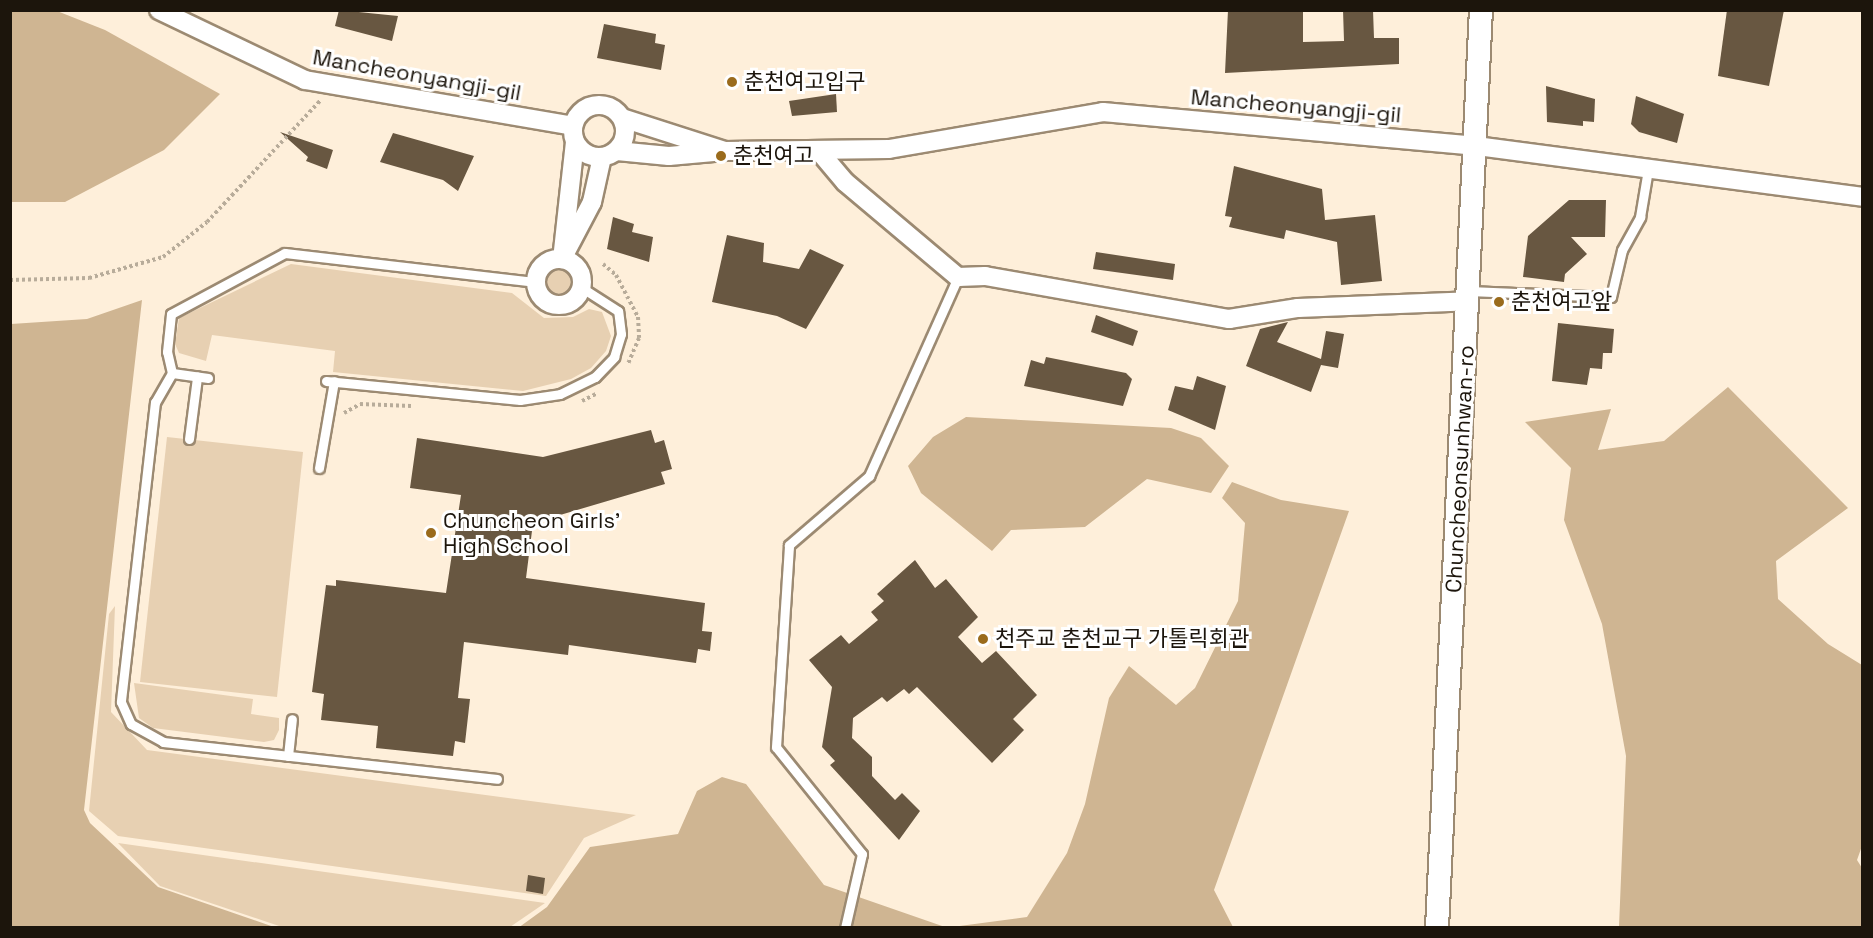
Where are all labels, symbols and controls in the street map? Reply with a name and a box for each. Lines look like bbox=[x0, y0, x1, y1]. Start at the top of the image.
street label: Mancheonyangji-gil bbox=[311, 44, 523, 106]
place label: 춘천여고입구 bbox=[744, 69, 865, 95]
marker: 춘천여고입구 bbox=[725, 75, 739, 89]
street label: Mancheonyangji-gil bbox=[1190, 84, 1402, 128]
place label: 춘천여고 bbox=[733, 143, 814, 169]
marker: 춘천여고 bbox=[714, 149, 728, 163]
place label: 춘천여고앞 bbox=[1511, 289, 1612, 315]
marker: 춘천여고앞 bbox=[1492, 295, 1506, 309]
street label: Chuncheonsunhwan-ro bbox=[1440, 344, 1480, 594]
place label: Chuncheon Girls' High School bbox=[443, 507, 620, 558]
marker: Chuncheon Girls' High School bbox=[424, 526, 438, 540]
place label: 천주교 춘천교구 가톨릭회관 bbox=[995, 626, 1249, 652]
marker: 천주교 춘천교구 가톨릭회관 bbox=[976, 632, 990, 646]

